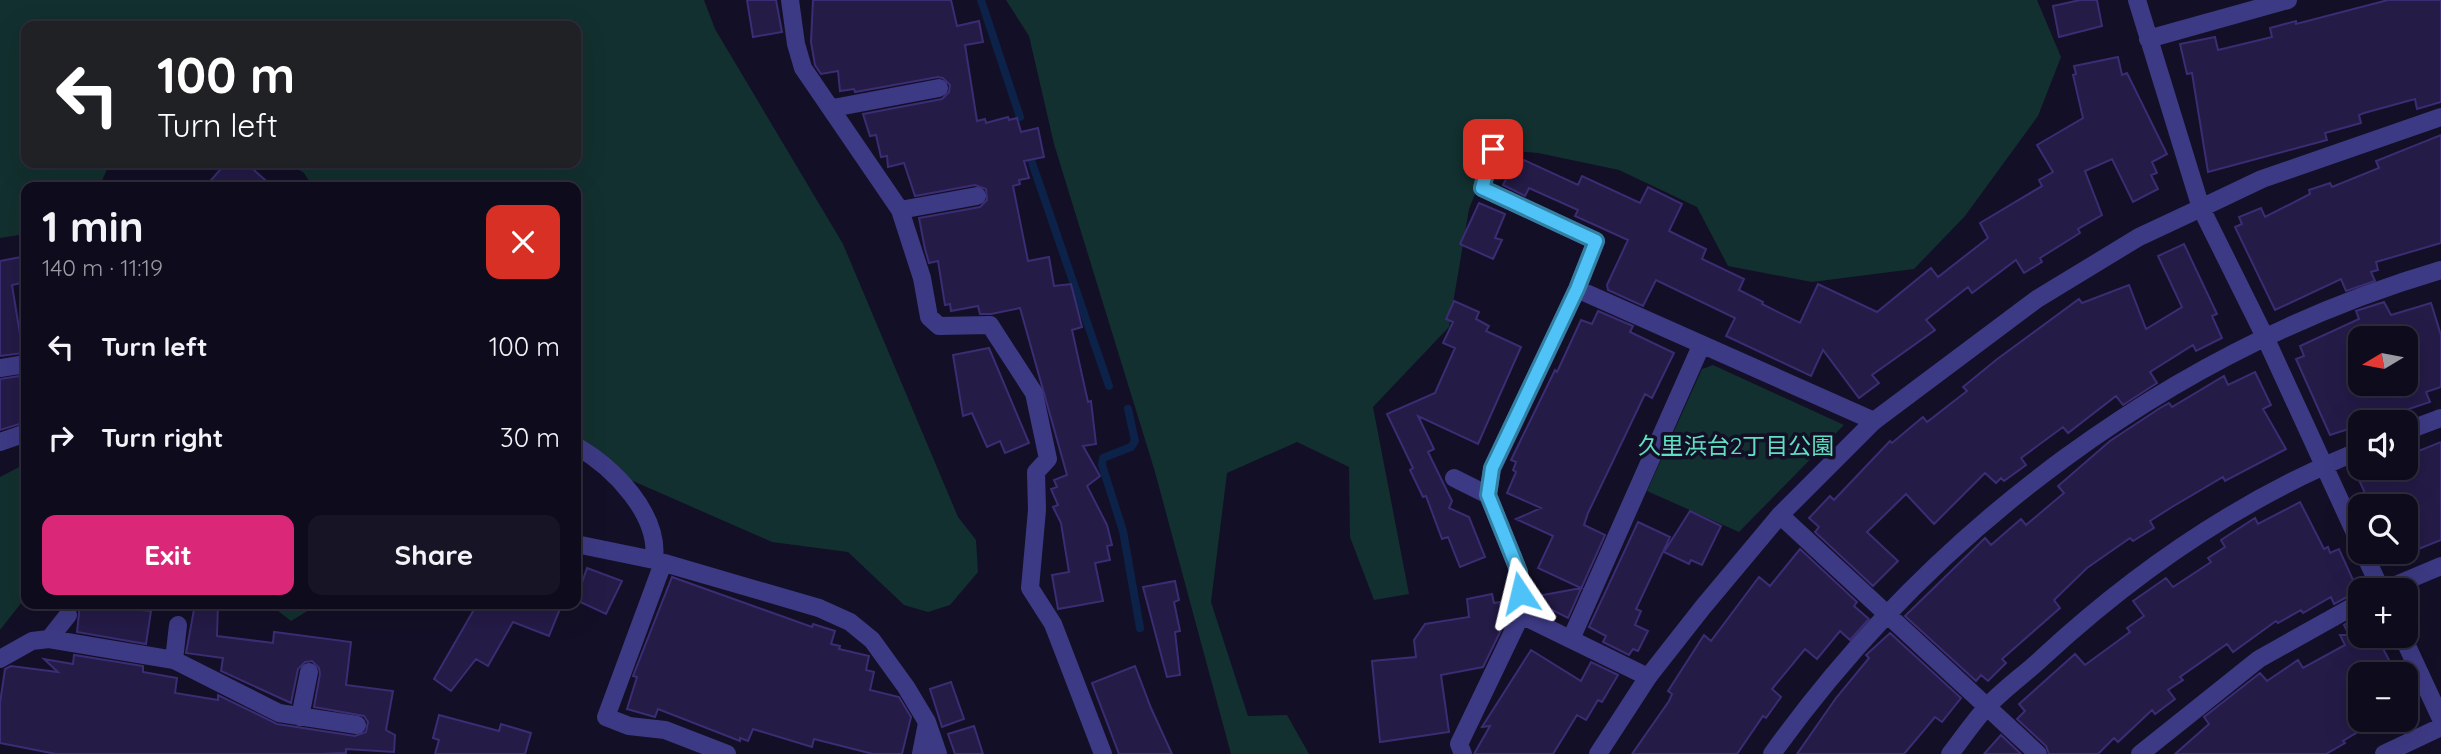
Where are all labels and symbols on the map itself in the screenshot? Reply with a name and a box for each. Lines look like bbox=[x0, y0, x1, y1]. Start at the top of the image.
pin bbox=[1463, 119, 1523, 179]
north arrow bbox=[2348, 326, 2418, 396]
park label: 久里浜台2丁目公園 bbox=[1638, 431, 1834, 460]
position arrow bbox=[1483, 556, 1557, 630]

